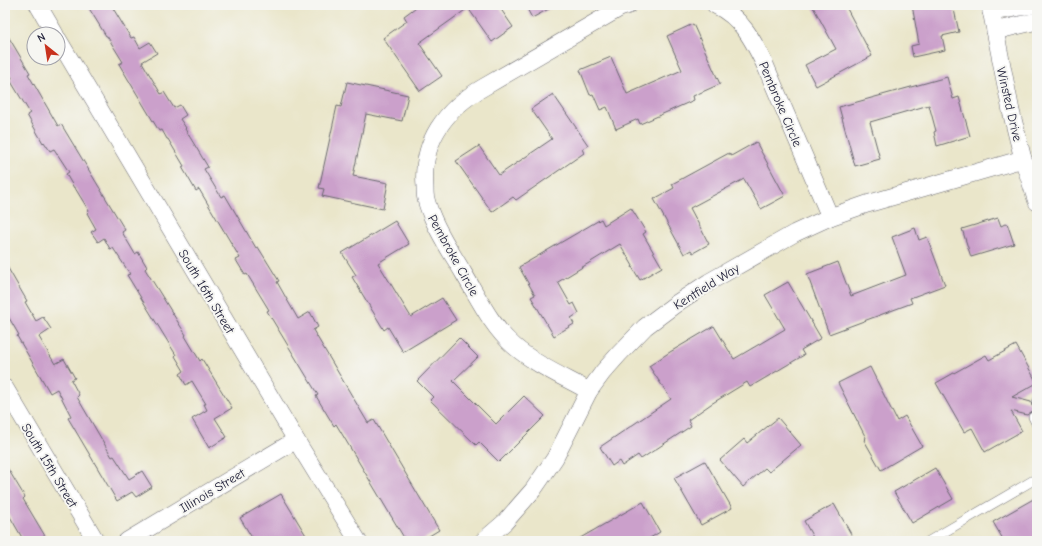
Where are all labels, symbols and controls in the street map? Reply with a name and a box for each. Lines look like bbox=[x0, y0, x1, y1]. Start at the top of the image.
north arrow bbox=[26, 26, 66, 66]
text: N bbox=[35, 30, 48, 45]
street label: Pembroke Circle bbox=[756, 59, 805, 149]
street label: Winsted Drive bbox=[994, 65, 1025, 143]
street label: Pembroke Circle bbox=[425, 212, 482, 299]
street label: South 16th Street bbox=[176, 246, 238, 337]
street label: Kentfield Way bbox=[671, 260, 742, 313]
street label: South 15th Street bbox=[19, 420, 81, 511]
street label: Illinois Street bbox=[177, 465, 249, 516]

